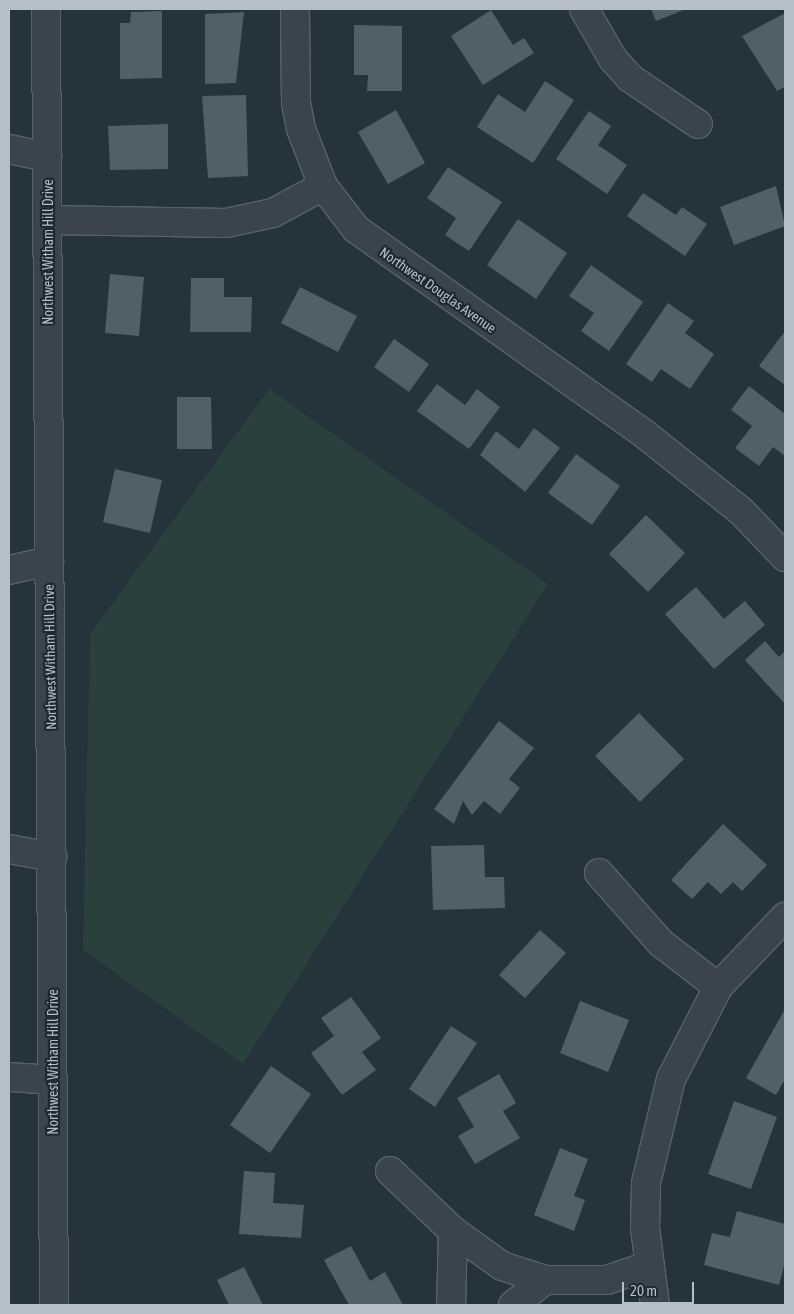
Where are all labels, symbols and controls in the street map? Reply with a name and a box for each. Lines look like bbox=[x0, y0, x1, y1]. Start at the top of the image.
street label: Northwest Witham Hill Drive bbox=[40, 179, 56, 325]
street label: Northwest Douglas Avenue bbox=[377, 243, 499, 337]
street label: Northwest Witham Hill Drive bbox=[40, 584, 60, 730]
street label: Northwest Witham Hill Drive bbox=[45, 989, 61, 1135]
scale bar bbox=[624, 1272, 696, 1304]
text: 20 m bbox=[630, 1282, 657, 1299]

